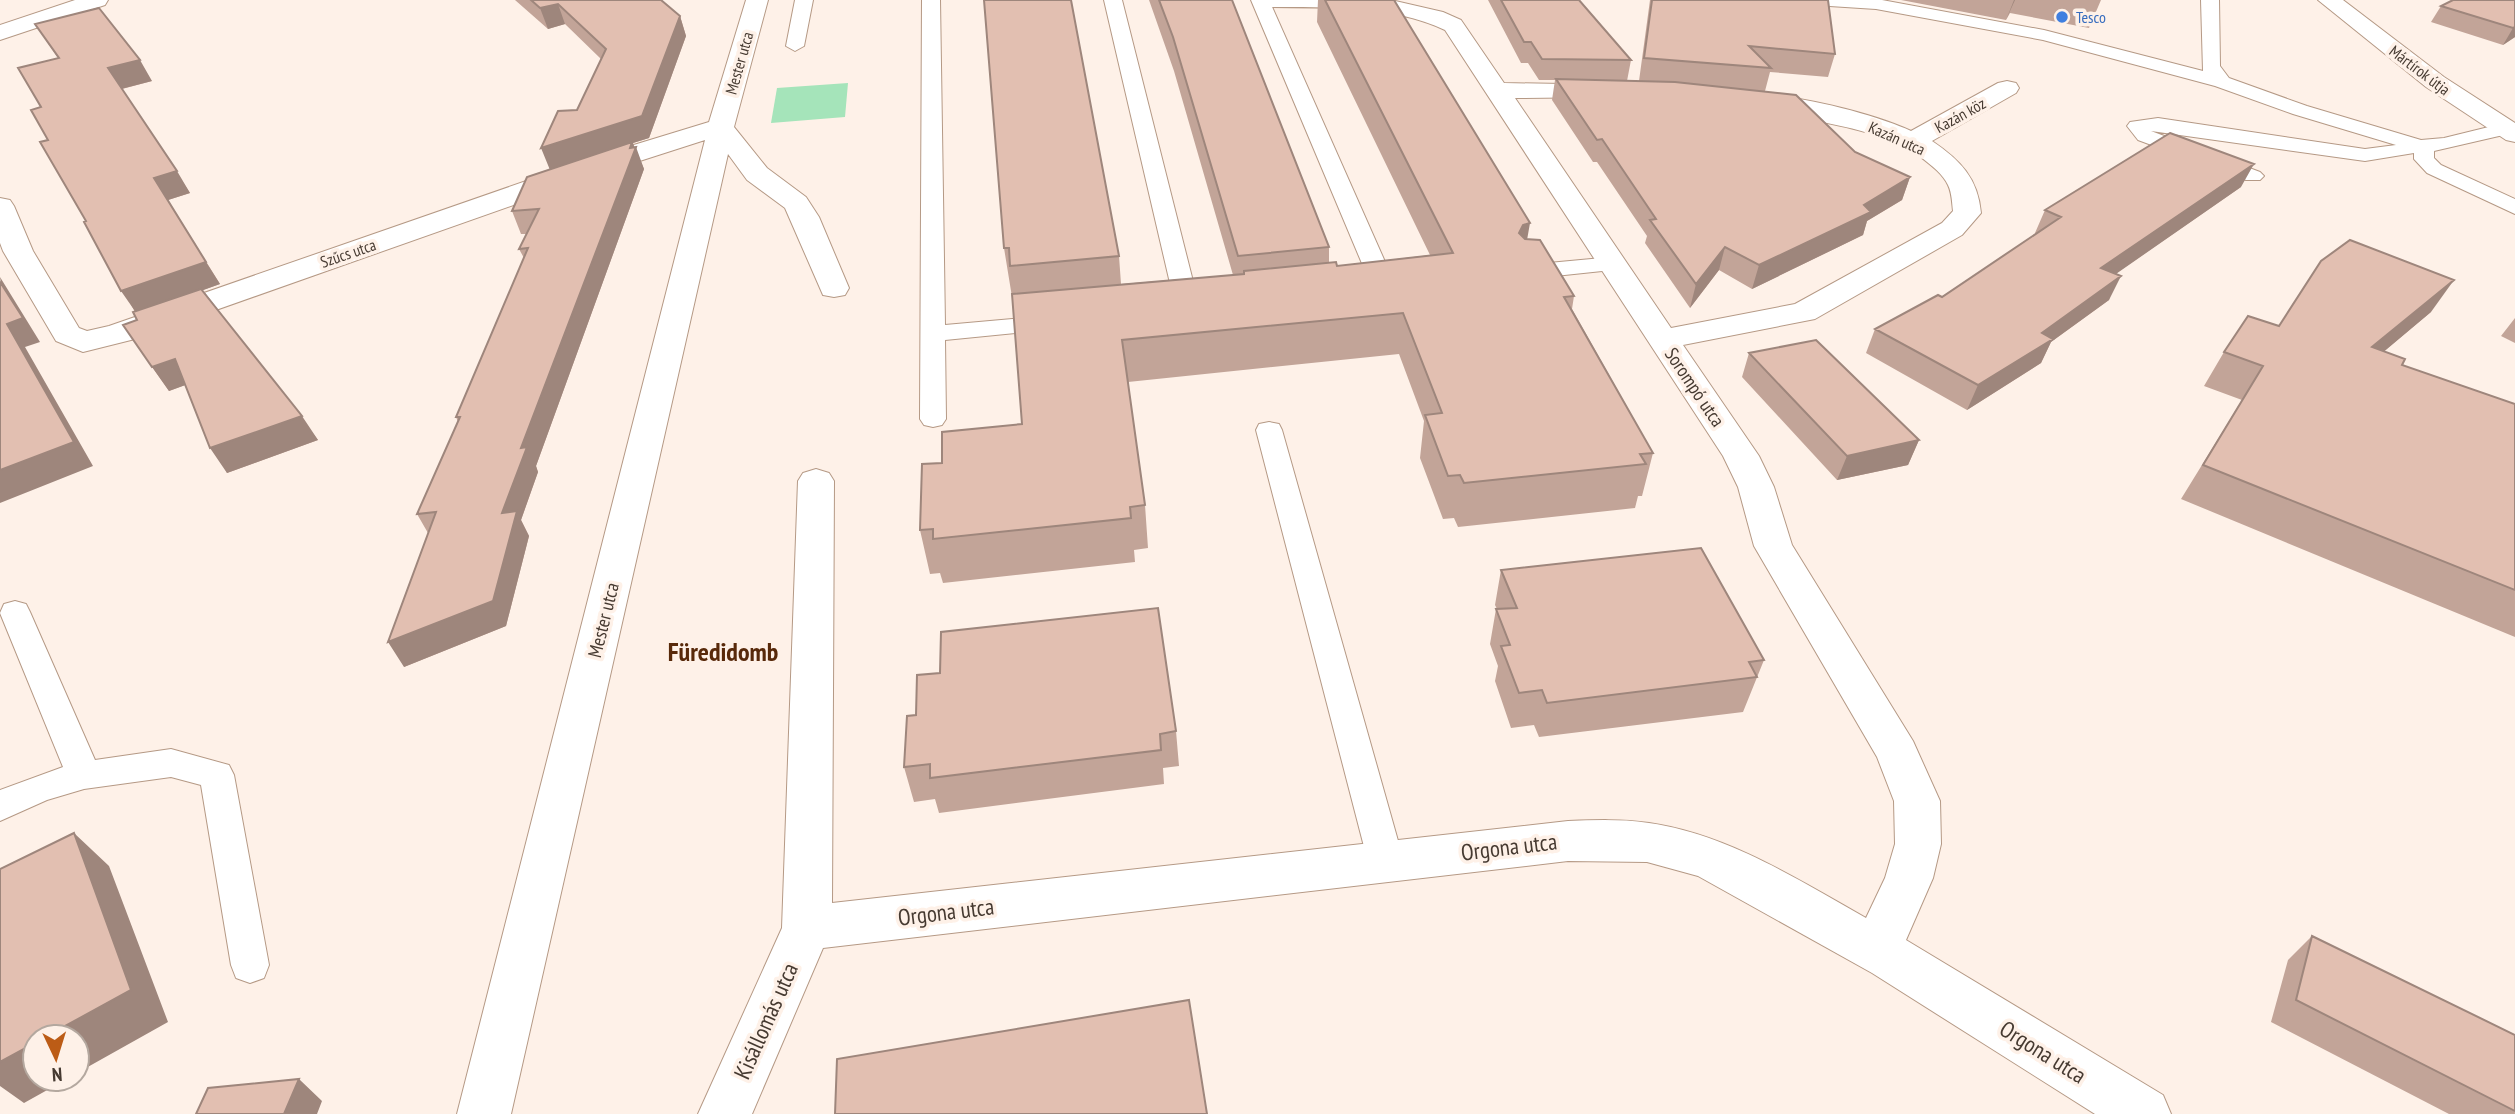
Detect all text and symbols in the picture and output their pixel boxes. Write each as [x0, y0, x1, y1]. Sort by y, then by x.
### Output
place label: Tesco [2076, 7, 2106, 27]
marker: Tesco [2054, 9, 2070, 25]
street label: Mester utca [721, 29, 757, 97]
street label: Mártírok útja [2386, 41, 2454, 99]
street label: Kazán köz [1931, 93, 1989, 137]
street label: Kazán utca [1866, 117, 1928, 159]
street label: Szűcs utca [318, 234, 378, 272]
street label: Sorompó utca [1660, 343, 1730, 431]
street label: Mester utca [582, 580, 624, 660]
district label: Füredidomb [668, 635, 778, 668]
street label: Orgona utca [1459, 826, 1559, 867]
street label: Orgona utca [896, 891, 996, 932]
street label: Kisállomás utca [727, 958, 804, 1083]
street label: Orgona utca [1995, 1014, 2092, 1089]
north arrow [21, 1023, 91, 1093]
text: N [51, 1063, 63, 1087]

